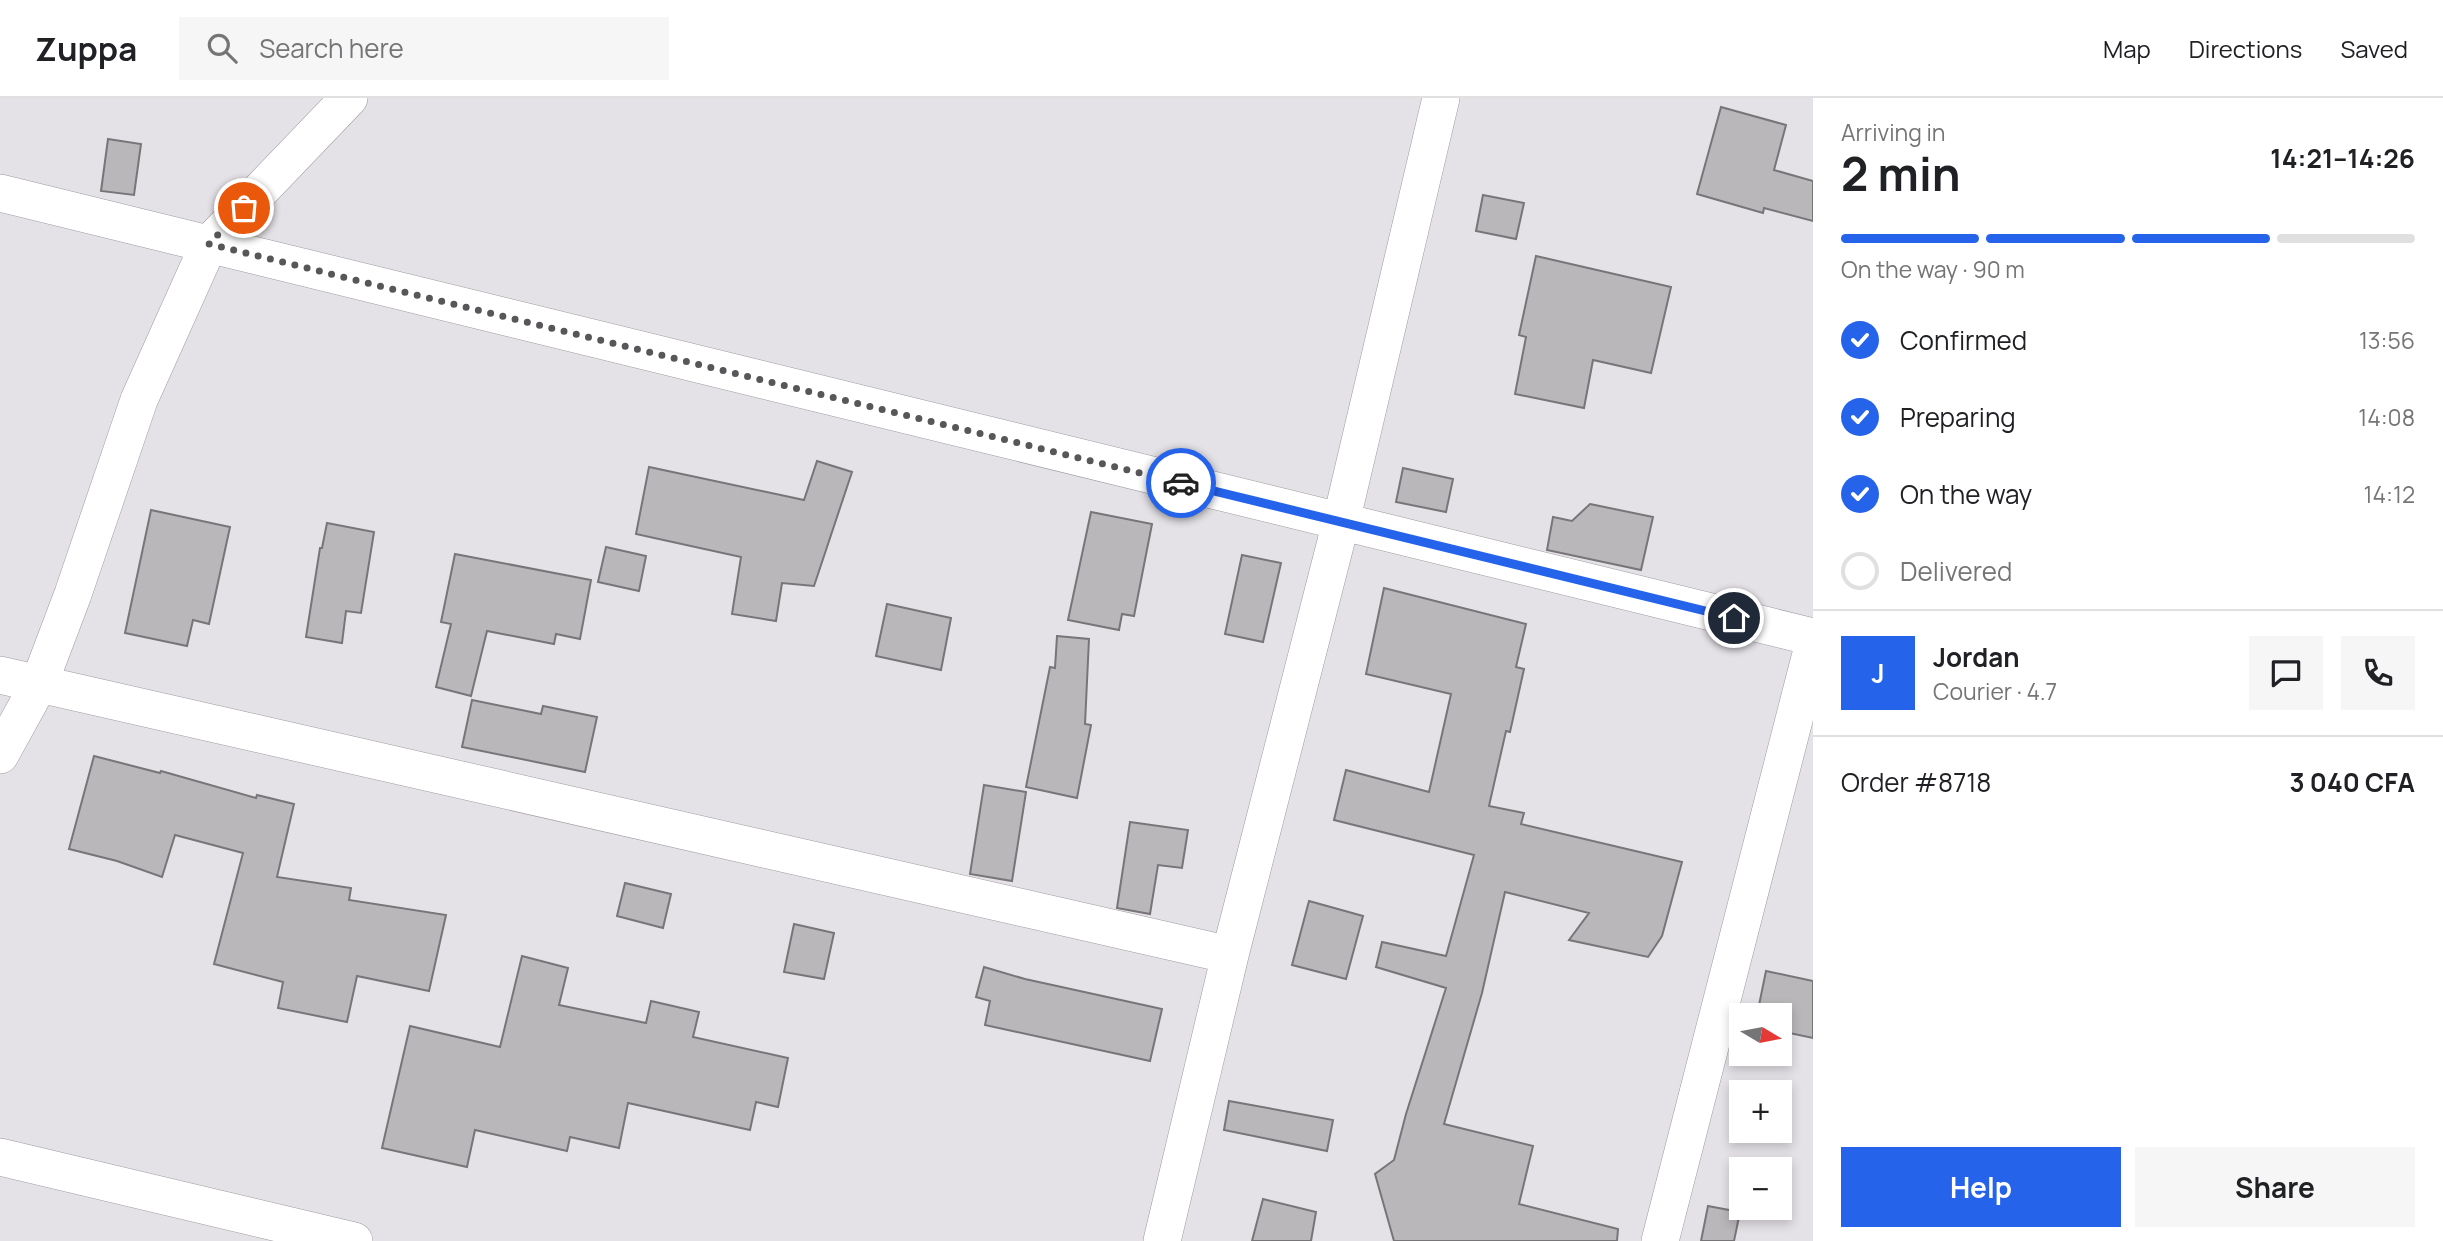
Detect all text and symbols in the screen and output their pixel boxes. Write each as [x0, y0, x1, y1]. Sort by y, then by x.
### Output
search box [179, 17, 669, 80]
text: Zuppa [35, 26, 137, 71]
icon: search [203, 29, 241, 67]
text: Search here [259, 30, 404, 66]
text: Map [2103, 32, 2151, 65]
text: Directions [2189, 32, 2302, 65]
text: Saved [2340, 32, 2408, 65]
text: Arriving in [1841, 116, 1946, 148]
text: 14:21–14:26 [2270, 140, 2415, 176]
text: 2 min [1841, 142, 1961, 205]
pin [214, 178, 274, 238]
icon: bag [225, 189, 263, 227]
text: On the way · 90 m [1841, 253, 2025, 285]
icon: check [1841, 321, 1879, 359]
text: Confirmed [1900, 322, 2027, 358]
text: 13:56 [2359, 324, 2415, 356]
icon: check [1841, 398, 1879, 436]
text: Preparing [1900, 399, 2016, 435]
text: 14:08 [2358, 401, 2415, 433]
courier [1146, 448, 1216, 518]
icon: car [1162, 464, 1200, 502]
icon: check [1841, 475, 1879, 513]
text: On the way [1900, 476, 2032, 512]
text: 14:12 [2364, 478, 2415, 510]
text: Delivered [1900, 553, 2012, 589]
pin [1704, 588, 1764, 648]
icon: home [1715, 599, 1753, 637]
button: chat [2249, 636, 2323, 710]
button: phone [2341, 636, 2415, 710]
text: Jordan [1933, 639, 2019, 675]
text: J [1871, 655, 1885, 691]
text: Courier · 4.7 [1933, 675, 2057, 707]
text: Order #8718 [1841, 764, 1991, 800]
text: 3 040 CFA [2289, 764, 2415, 800]
north arrow [1729, 1003, 1792, 1066]
map controls [1729, 1003, 1792, 1220]
button: + [1729, 1080, 1792, 1143]
button: Help [1841, 1147, 2121, 1227]
button: Share [2135, 1147, 2415, 1227]
button: − [1729, 1157, 1792, 1220]

